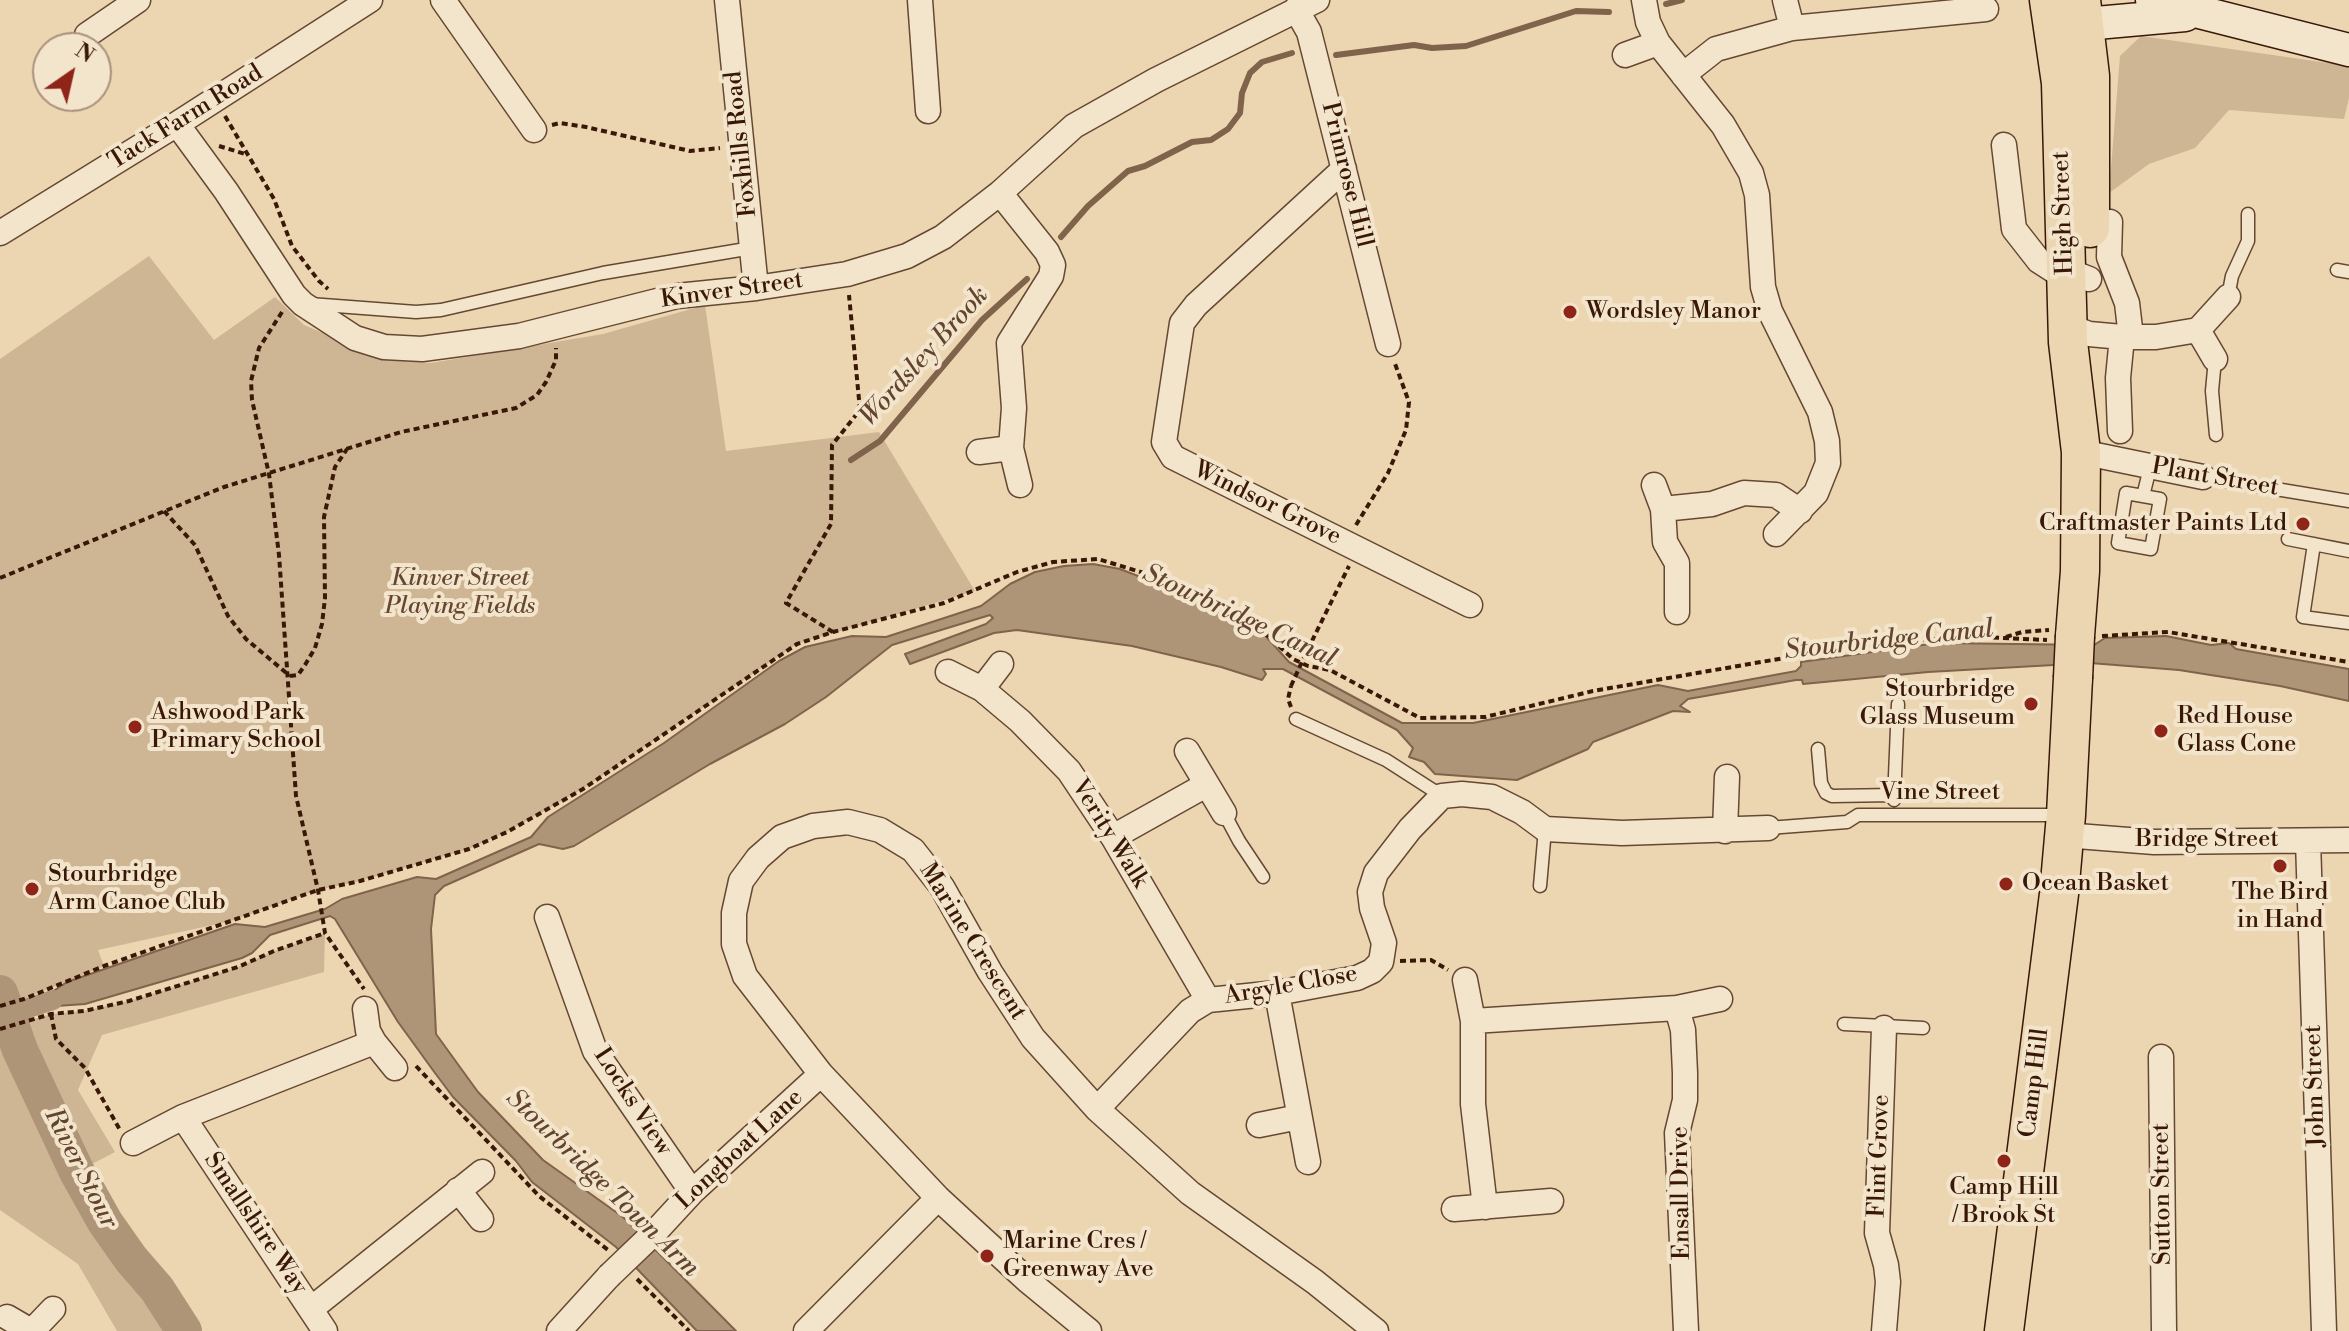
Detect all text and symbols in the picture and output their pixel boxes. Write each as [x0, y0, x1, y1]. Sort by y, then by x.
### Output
north arrow [32, 32, 112, 112]
text: N [70, 37, 99, 69]
street label: Tack Farm Road [104, 59, 268, 177]
street label: Foxhills Road [720, 70, 764, 218]
street label: Primrose Hill [1314, 99, 1378, 251]
street label: High Street [2047, 151, 2081, 275]
street label: Kinver Street [659, 267, 805, 315]
water label: Wordsley Brook [854, 281, 996, 433]
place label: Wordsley Manor [1586, 298, 1761, 326]
marker: Wordsley Manor [1561, 303, 1579, 321]
street label: Plant Street [2149, 453, 2281, 503]
street label: Windsor Grove [1189, 456, 1345, 552]
place label: Craftmaster Paints Ltd [2039, 510, 2287, 538]
marker: Craftmaster Paints Ltd [2294, 515, 2312, 533]
water label: Stourbridge Canal [1137, 558, 1341, 676]
park label: Kinver Street Playing Fields [385, 565, 535, 621]
water label: Stourbridge Canal [1783, 615, 1995, 667]
place label: Stourbridge Glass Museum [1860, 676, 2015, 732]
marker: Stourbridge Glass Museum [2022, 695, 2040, 713]
place label: Ashwood Park Primary School [151, 699, 321, 755]
place label: Red House Glass Cone [2177, 703, 2296, 759]
marker: Ashwood Park Primary School [126, 718, 144, 736]
marker: Red House Glass Cone [2152, 722, 2170, 740]
street label: Verity Walk [1064, 774, 1154, 894]
street label: Vine Street [1880, 779, 2000, 807]
street label: Bridge Street [2135, 826, 2279, 854]
marker: The Bird in Hand [2271, 857, 2289, 875]
street label: Marine Crescent [912, 858, 1032, 1026]
place label: Stourbridge Arm Canoe Club [48, 861, 226, 917]
place label: Ocean Basket [2022, 870, 2169, 898]
marker: Ocean Basket [1997, 875, 2015, 893]
place label: The Bird in Hand [2232, 879, 2328, 935]
marker: Stourbridge Arm Canoe Club [23, 880, 41, 898]
street label: Argyle Close [1222, 960, 1360, 1012]
street label: John Street [2299, 1024, 2333, 1148]
street label: Camp Hill [2014, 1027, 2056, 1139]
street label: Locks View [586, 1043, 678, 1161]
water label: Stourbridge Town Arm [499, 1084, 705, 1284]
street label: Longboat Lane [670, 1084, 810, 1216]
street label: Flint Grove [1863, 1094, 1897, 1218]
water label: River Stour [36, 1104, 124, 1234]
street label: Sutton Street [2147, 1123, 2179, 1265]
street label: Ensall Drive [1666, 1126, 1698, 1260]
street label: Smallshire Way [197, 1148, 313, 1300]
marker: Camp Hill / Brook St [1995, 1152, 2013, 1170]
place label: Camp Hill / Brook St [1949, 1174, 2059, 1230]
place label: Marine Cres / Greenway Ave [1003, 1228, 1154, 1284]
marker: Marine Cres / Greenway Ave [978, 1247, 996, 1265]

